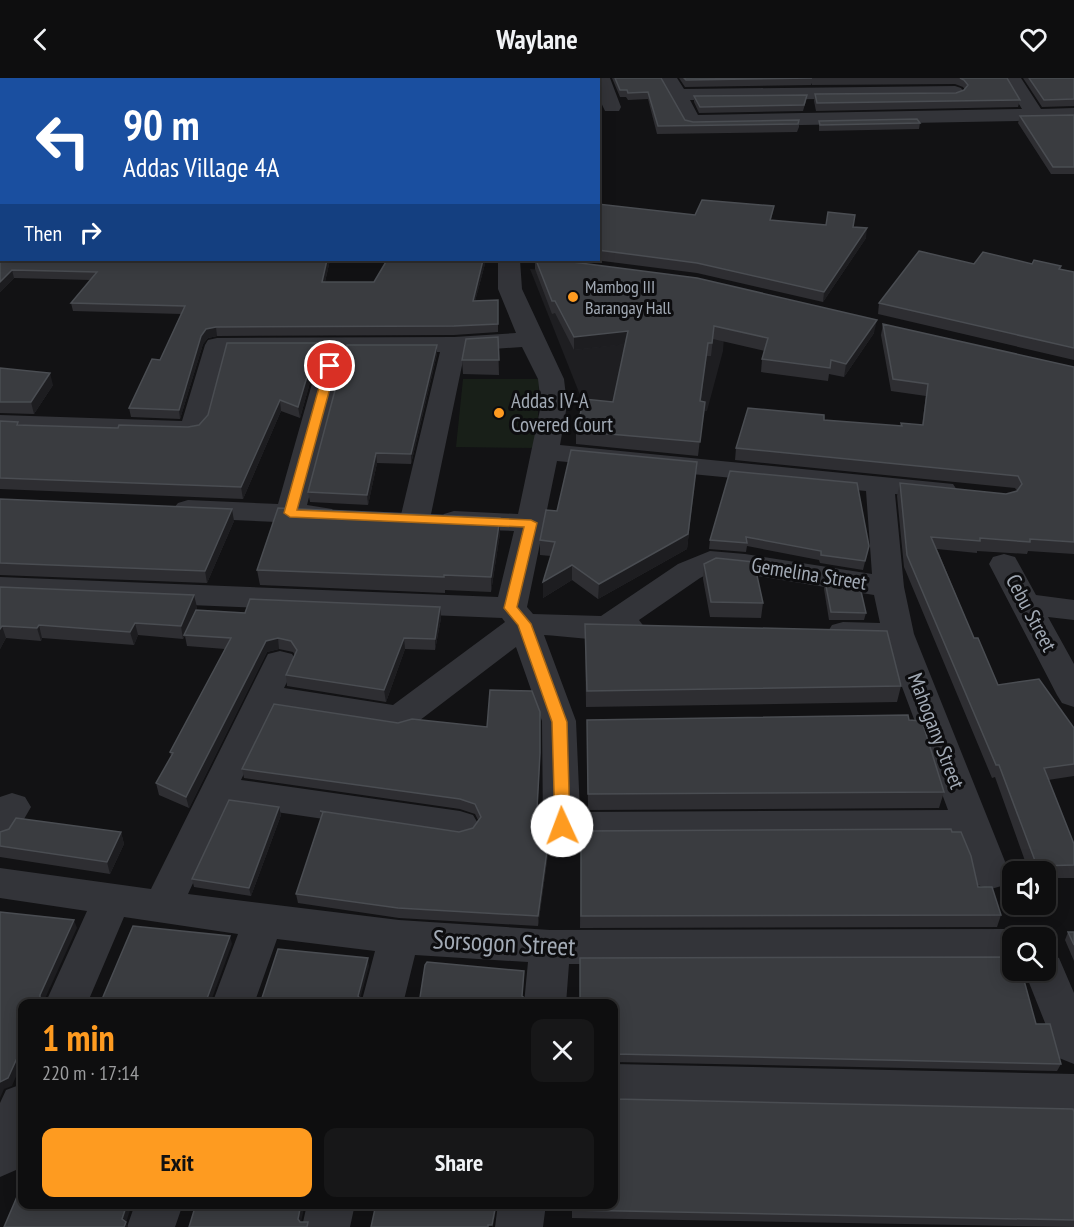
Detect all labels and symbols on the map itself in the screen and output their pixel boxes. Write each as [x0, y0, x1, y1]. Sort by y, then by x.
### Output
place label: Mambog III Barangay Hall [585, 275, 672, 319]
marker: Mambog III Barangay Hall [566, 290, 580, 304]
pin [304, 340, 355, 391]
place label: Addas IV-A Covered Court [511, 387, 613, 438]
marker: Addas IV-A Covered Court [492, 406, 506, 420]
street label: Gemelina Street [750, 551, 869, 596]
street label: Cebu Street [1000, 569, 1063, 656]
street label: Mahogany Street [902, 669, 971, 793]
position arrow [530, 794, 594, 858]
street label: Sorsogon Street [432, 922, 576, 963]

